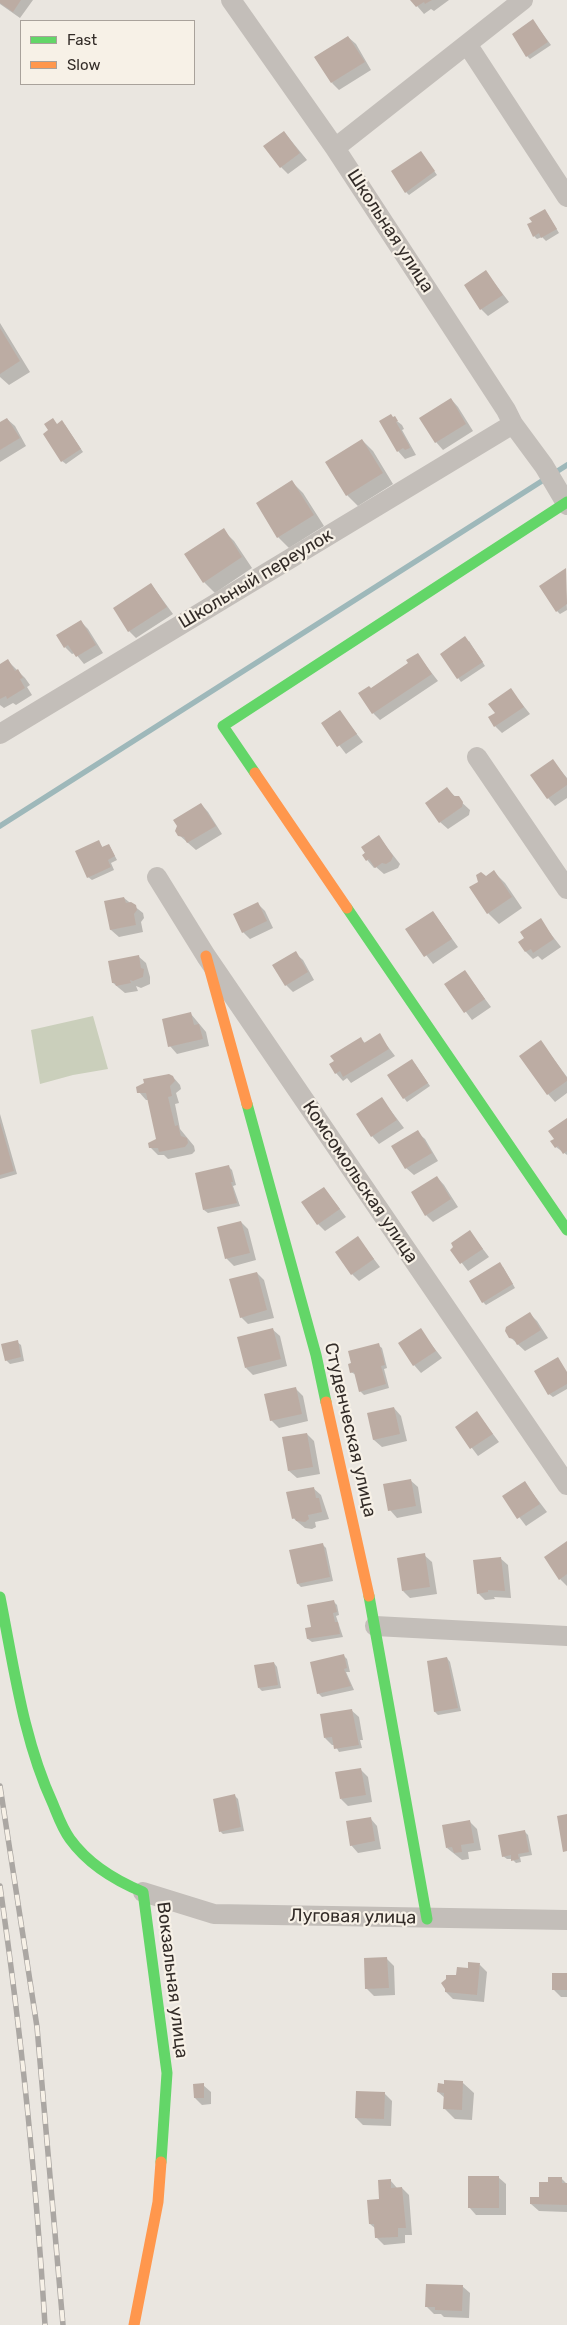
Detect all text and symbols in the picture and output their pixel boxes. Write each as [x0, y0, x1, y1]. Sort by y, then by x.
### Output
legend [20, 20, 195, 85]
text: Fast [67, 31, 97, 49]
text: Slow [67, 56, 100, 74]
street label: Школьная улица [342, 165, 438, 297]
street label: Школьный переулок [175, 524, 337, 634]
street label: Комсомольская улица [298, 1097, 422, 1267]
street label: Студенческая улица [319, 1341, 381, 1519]
street label: Вокзальная улица [152, 1901, 192, 2059]
street label: Луговая улица [290, 1905, 416, 1929]

